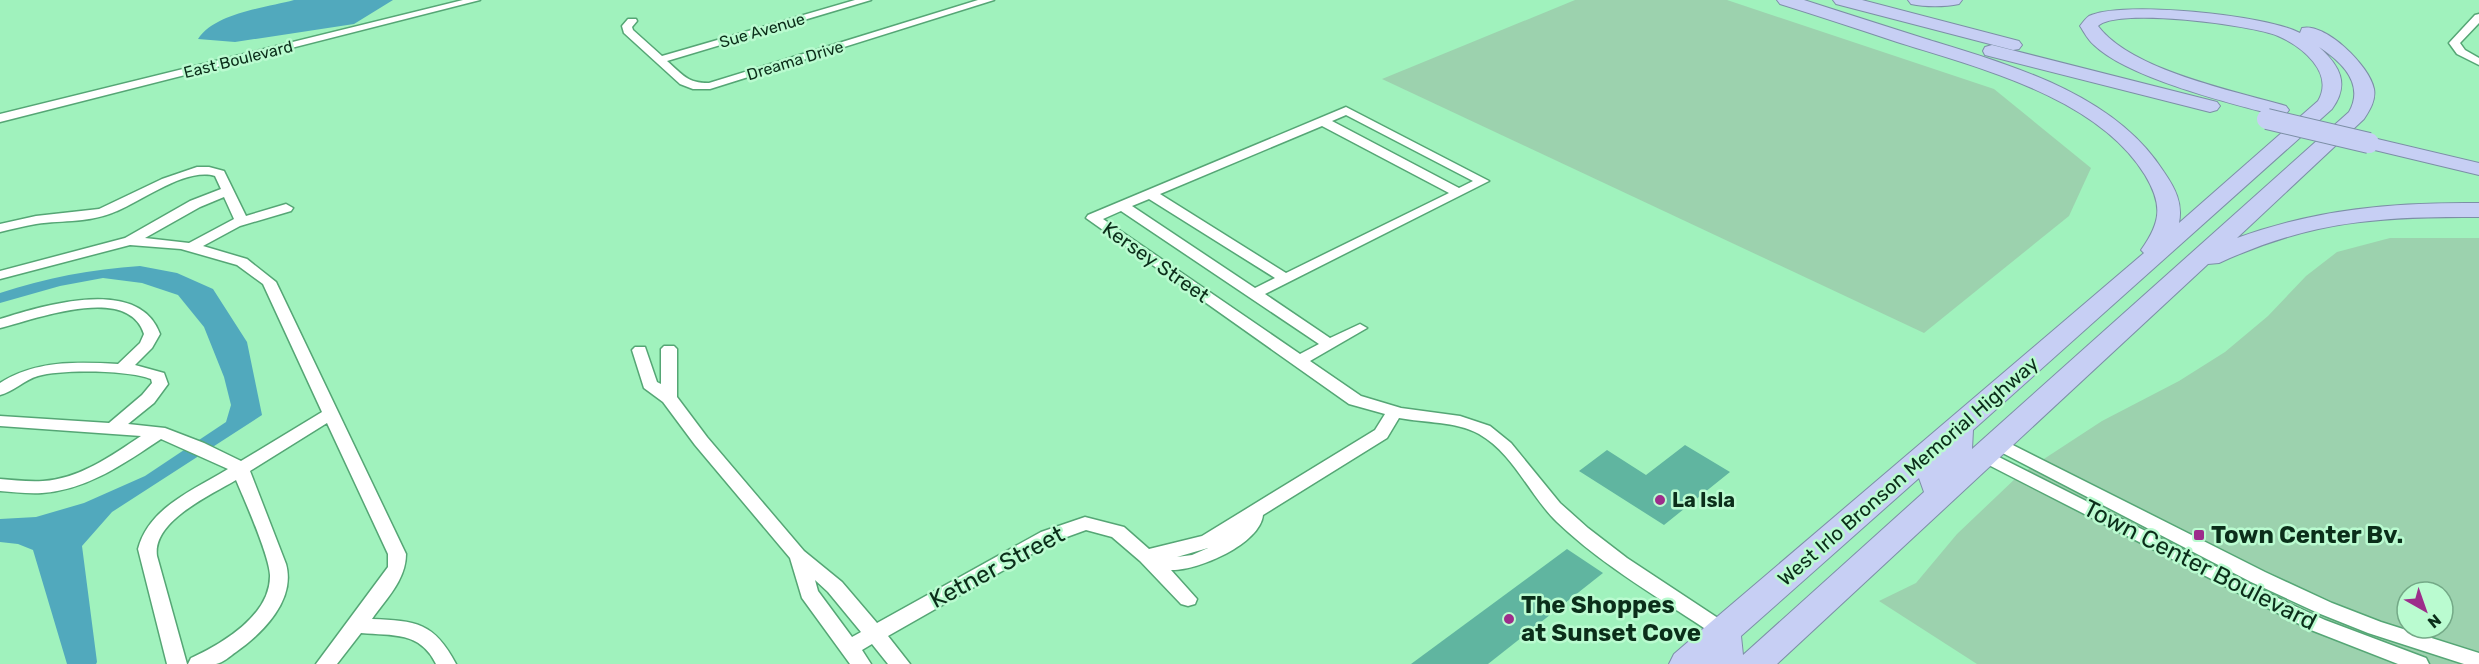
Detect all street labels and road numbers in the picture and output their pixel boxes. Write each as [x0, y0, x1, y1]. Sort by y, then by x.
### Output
street label: Sue Avenue [717, 9, 807, 52]
street label: East Boulevard [182, 37, 295, 82]
street label: Dreama Drive [744, 37, 846, 84]
street label: Kersey Street [1098, 216, 1214, 308]
street label: West Irlo Bronson Memorial Highway [1773, 351, 2043, 591]
street label: Town Center Boulevard [2079, 494, 2321, 636]
street label: Ketner Street [925, 520, 1069, 614]

